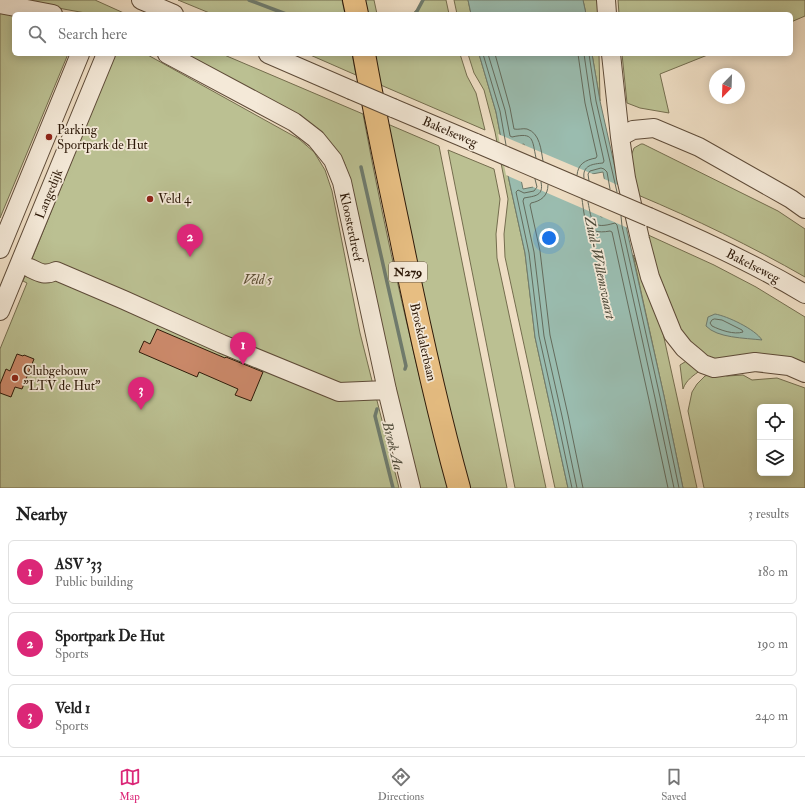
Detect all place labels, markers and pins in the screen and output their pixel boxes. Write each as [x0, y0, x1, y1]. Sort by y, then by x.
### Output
place label: Parking Sportpark de Hut [57, 122, 148, 154]
marker: Parking Sportpark de Hut [44, 132, 54, 142]
place label: Veld 4 [158, 191, 192, 207]
marker: Veld 4 [145, 194, 155, 204]
pin: 2 [177, 224, 203, 257]
pin: 1 [230, 332, 256, 365]
place label: Clubgebouw "LTV de Hut" [23, 363, 101, 394]
marker: Clubgebouw "LTV de Hut" [10, 373, 20, 383]
pin: 3 [128, 377, 154, 410]

